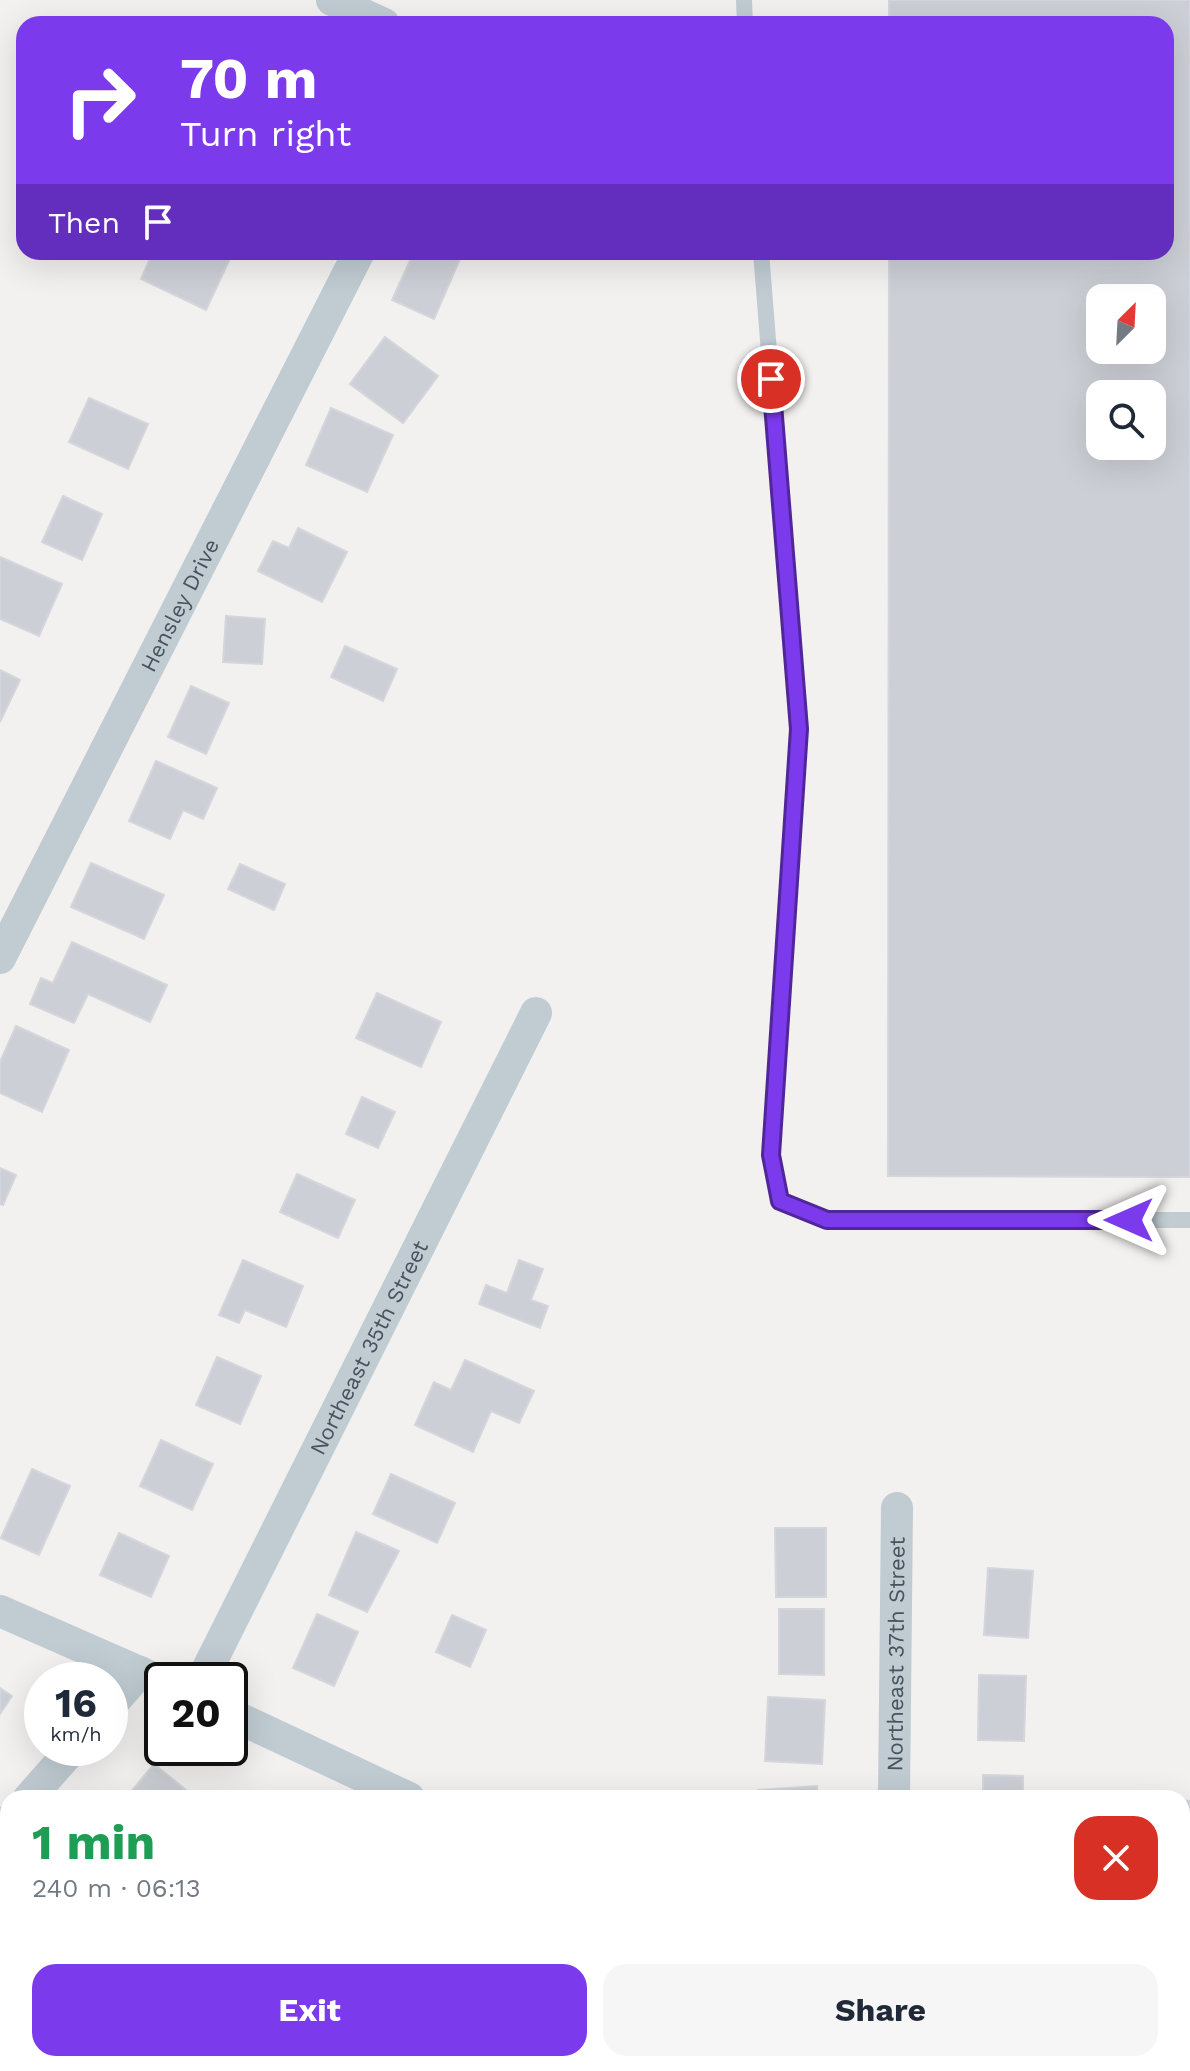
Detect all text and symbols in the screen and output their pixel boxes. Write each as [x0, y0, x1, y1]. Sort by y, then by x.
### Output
text: 70 m [180, 46, 317, 112]
icon: right [48, 48, 152, 152]
text: Turn right [180, 113, 351, 155]
icon: arrive [136, 200, 180, 244]
text: Then [48, 205, 120, 240]
north arrow [1086, 284, 1166, 364]
map controls [1086, 284, 1166, 460]
pin [737, 345, 805, 413]
icon: arrive [749, 357, 793, 401]
button: search [1086, 380, 1166, 460]
street label: Hensley Drive [135, 534, 224, 676]
position arrow [1087, 1178, 1171, 1262]
street label: Northeast 35th Street [305, 1236, 433, 1459]
street label: Northeast 37th Street [882, 1537, 909, 1772]
speed limit sign: 20 [144, 1662, 248, 1766]
text: 16 [55, 1680, 97, 1727]
text: km/h [50, 1722, 102, 1746]
text: 1 min [32, 1814, 155, 1871]
button: close [1074, 1816, 1158, 1900]
text: 240 m · 06:13 [32, 1873, 201, 1903]
button: Exit [32, 1964, 587, 2056]
button: Share [603, 1964, 1158, 2056]

